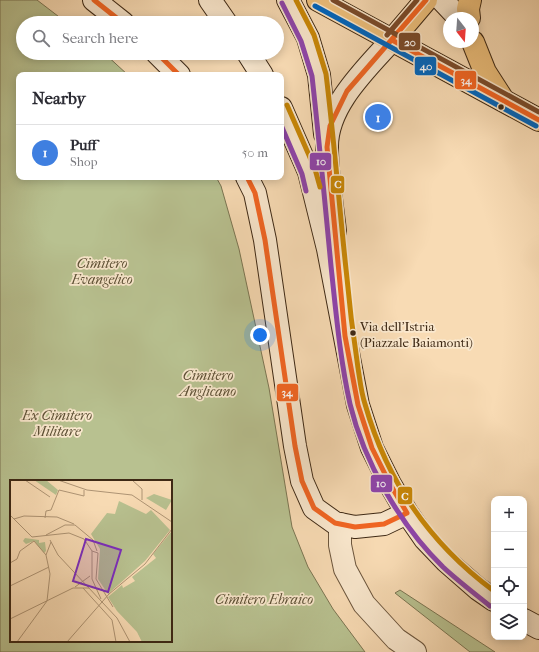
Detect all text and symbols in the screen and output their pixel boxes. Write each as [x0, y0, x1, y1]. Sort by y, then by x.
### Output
north arrow [443, 12, 479, 48]
search box [16, 16, 284, 60]
icon: search [30, 27, 52, 49]
text: Search here [62, 29, 138, 47]
line badge: 20 [398, 32, 421, 51]
text: 20 [404, 36, 416, 49]
line badge: 40 [414, 56, 437, 76]
text: 40 [419, 60, 432, 73]
line badge: 34 [454, 70, 477, 90]
text: 34 [460, 74, 472, 87]
text: Nearby [32, 88, 86, 108]
pin: 1 [365, 102, 391, 132]
unlabelled marker [496, 102, 506, 112]
text: Puff [70, 136, 96, 154]
text: 1 [43, 145, 47, 160]
text: 50 m [242, 145, 268, 160]
line badge: 10 [309, 152, 332, 171]
text: Shop [70, 154, 98, 169]
text: 10 [316, 155, 326, 168]
line badge: C [330, 175, 345, 194]
text: C [334, 178, 342, 191]
park label: Cimitero Evangelico [70, 255, 133, 288]
place label: Via dell'Istria (Piazzale Baiamonti) [359, 319, 473, 350]
your location [250, 325, 270, 345]
marker: Via dell'Istria (Piazzale Baiamonti) [348, 328, 358, 338]
park label: Cimitero Anglicano [178, 367, 236, 400]
line badge: 34 [276, 383, 299, 402]
text: 34 [281, 386, 293, 399]
park label: Ex Cimitero Militare [21, 407, 92, 440]
line badge: 10 [370, 474, 393, 493]
text: 10 [376, 477, 386, 490]
inset map [10, 480, 172, 642]
line badge: C [397, 486, 413, 505]
text: C [401, 490, 409, 503]
map controls [491, 496, 527, 640]
button: + [491, 496, 527, 532]
button: − [491, 532, 527, 568]
button: locate [491, 568, 527, 604]
park label: Cimitero Ebraico [215, 591, 313, 608]
button: layers [491, 604, 527, 640]

